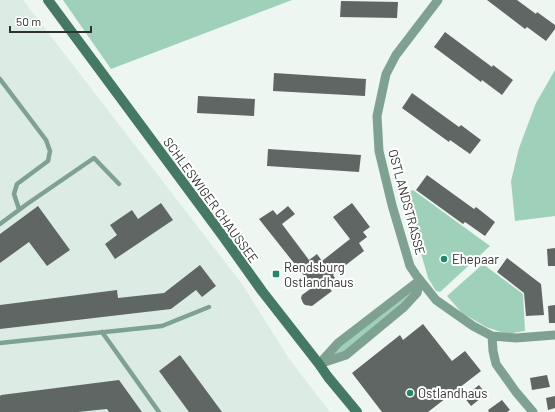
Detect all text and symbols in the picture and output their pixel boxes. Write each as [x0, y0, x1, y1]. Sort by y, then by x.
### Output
scale bar [10, 8, 91, 34]
text: 50 m [16, 14, 41, 28]
street label: SCHLESWIGER CHAUSSEE [160, 134, 262, 266]
street label: OSTLANDSTRASSE [385, 147, 429, 257]
place label: Ehepaar [452, 251, 499, 267]
marker: Ehepaar [439, 254, 449, 264]
place label: Rendsburg Ostlandhaus [284, 259, 354, 290]
marker: Rendsburg Ostlandhaus [271, 269, 281, 279]
place label: Ostlandhaus [418, 385, 488, 401]
marker: Ostlandhaus [405, 388, 415, 398]

